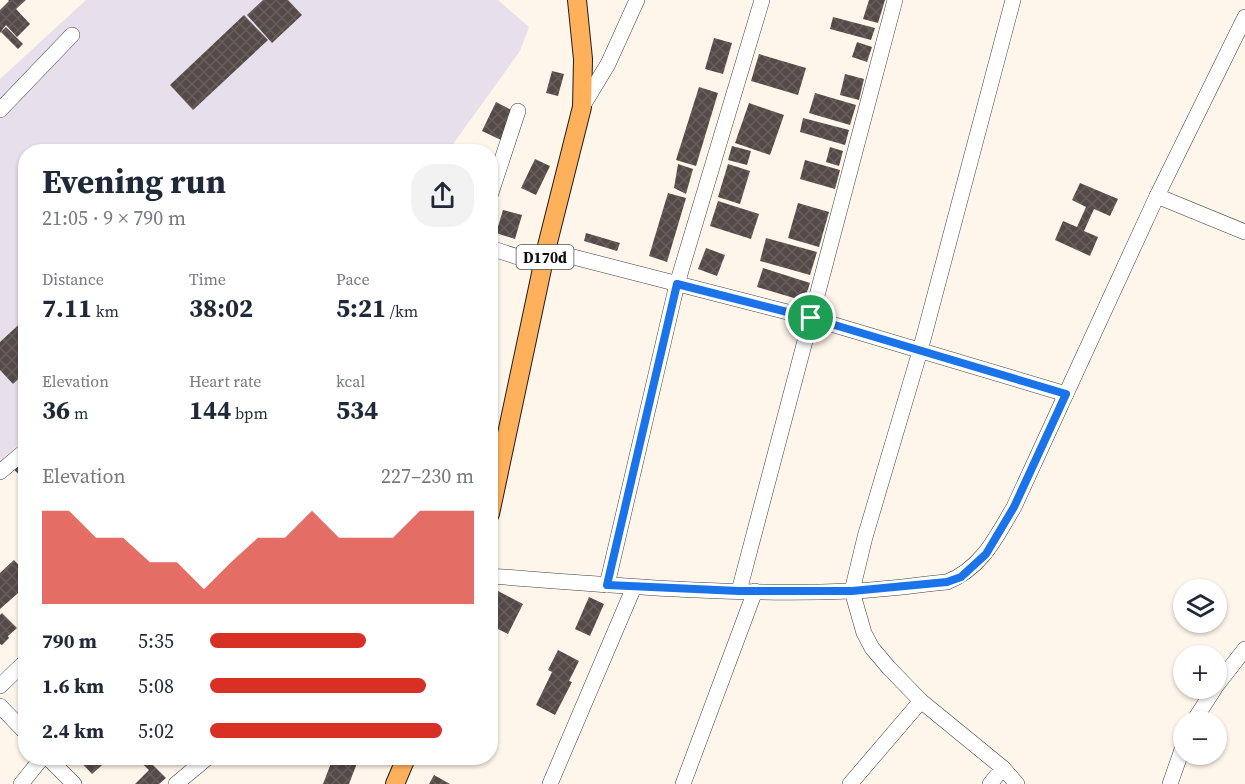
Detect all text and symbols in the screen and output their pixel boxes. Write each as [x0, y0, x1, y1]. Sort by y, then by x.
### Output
text: Evening run [42, 159, 226, 204]
button: share [411, 164, 474, 227]
text: 21:05 · 9 × 790 m [42, 204, 186, 232]
road number: D170d [516, 245, 574, 269]
text: Distance [42, 268, 104, 290]
text: Time [189, 268, 226, 290]
text: Pace [336, 268, 370, 290]
text: 7.11 [42, 290, 92, 326]
text: 38:02 [189, 290, 253, 326]
text: 5:21 [336, 290, 386, 326]
pin [785, 292, 836, 343]
text: km [92, 300, 119, 322]
text: /km [386, 300, 418, 322]
icon: arrive [794, 301, 827, 334]
text: Elevation [42, 370, 109, 392]
text: Heart rate [189, 370, 261, 392]
text: kcal [336, 370, 365, 392]
text: 36 [42, 392, 70, 428]
text: 144 [189, 392, 231, 428]
text: 534 [336, 392, 378, 428]
text: m [70, 402, 88, 424]
text: bpm [231, 402, 268, 424]
text: Elevation [42, 462, 126, 490]
text: 227–230 m [381, 462, 474, 490]
map controls [1173, 579, 1227, 765]
button: layers [1173, 579, 1227, 633]
text: 790 m [42, 627, 97, 655]
text: 5:35 [138, 627, 174, 655]
button: + [1173, 645, 1227, 699]
text: 1.6 km [42, 672, 104, 700]
text: 5:08 [138, 672, 174, 700]
button: − [1173, 711, 1227, 765]
text: 2.4 km [42, 717, 104, 745]
text: 5:02 [138, 717, 174, 745]

